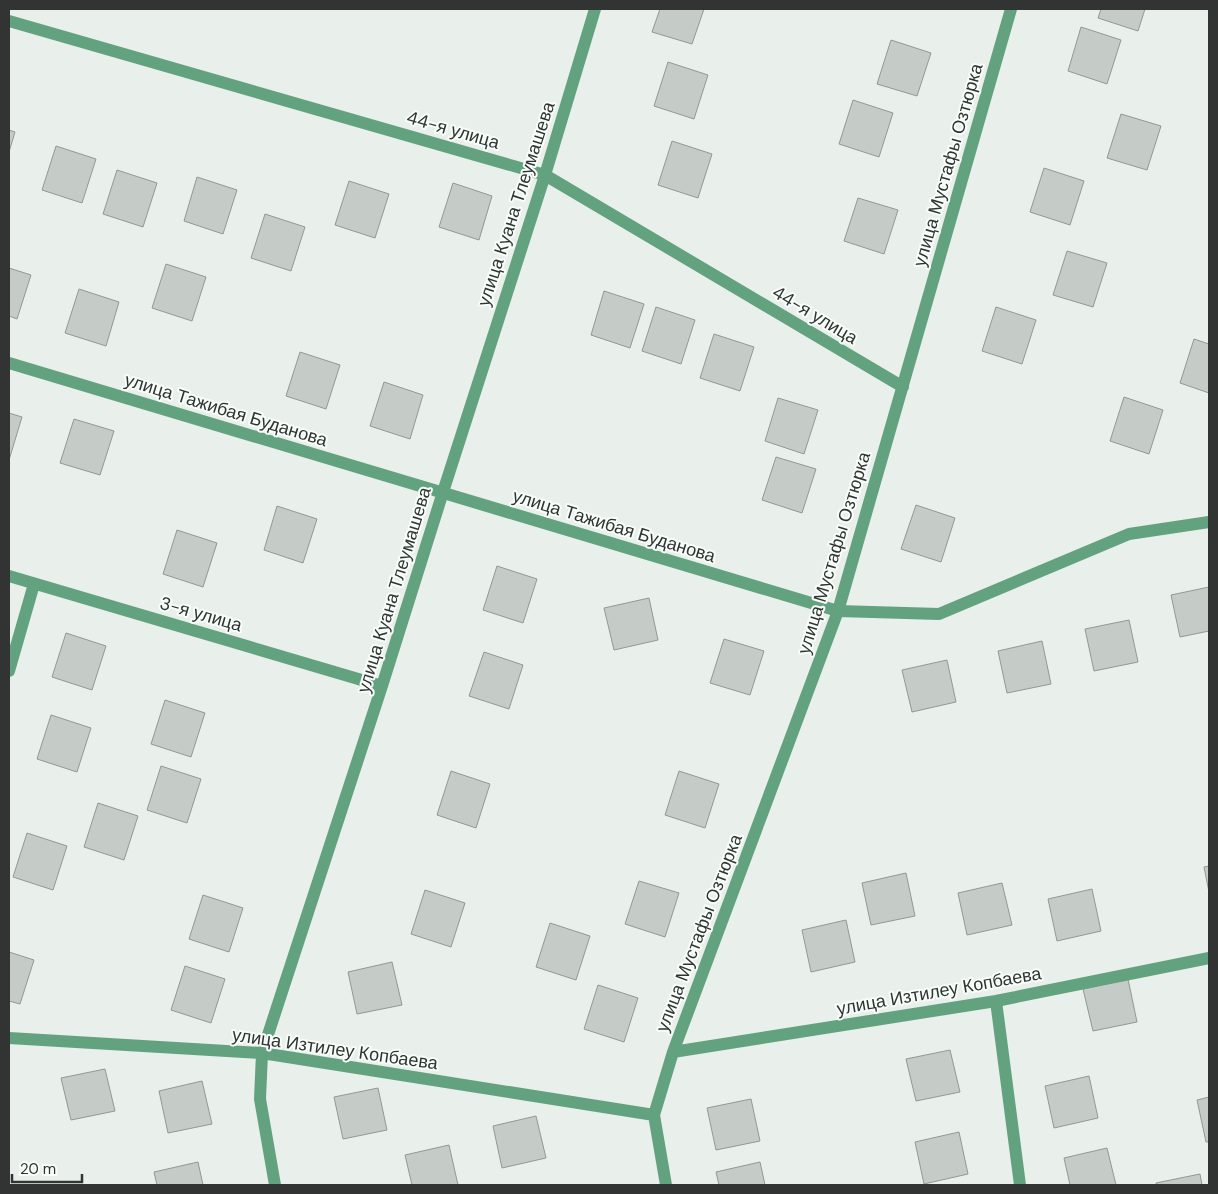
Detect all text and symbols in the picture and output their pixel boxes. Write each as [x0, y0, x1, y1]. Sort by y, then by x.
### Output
street label: улица Мустафы Озтюрка [908, 60, 989, 269]
street label: улица Куана Тлеумашева [472, 98, 561, 309]
street label: 44-я улица [404, 105, 503, 155]
street label: 44-я улица [768, 280, 863, 350]
street label: улица Тажибая Буданова [122, 368, 331, 453]
street label: улица Мустафы Озтюрка [792, 448, 876, 657]
street label: улица Куана Тлеумашева [351, 483, 437, 696]
street label: улица Тажибая Буданова [510, 484, 719, 569]
street label: 3-я улица [157, 591, 246, 637]
street label: улица Мустафы Озтюрка [650, 830, 748, 1035]
street label: улица Изтилеу Копбаева [835, 961, 1044, 1021]
street label: улица Изтилеу Копбаева [231, 1023, 440, 1075]
scale bar [12, 1152, 82, 1184]
text: 20 m [20, 1159, 56, 1179]

